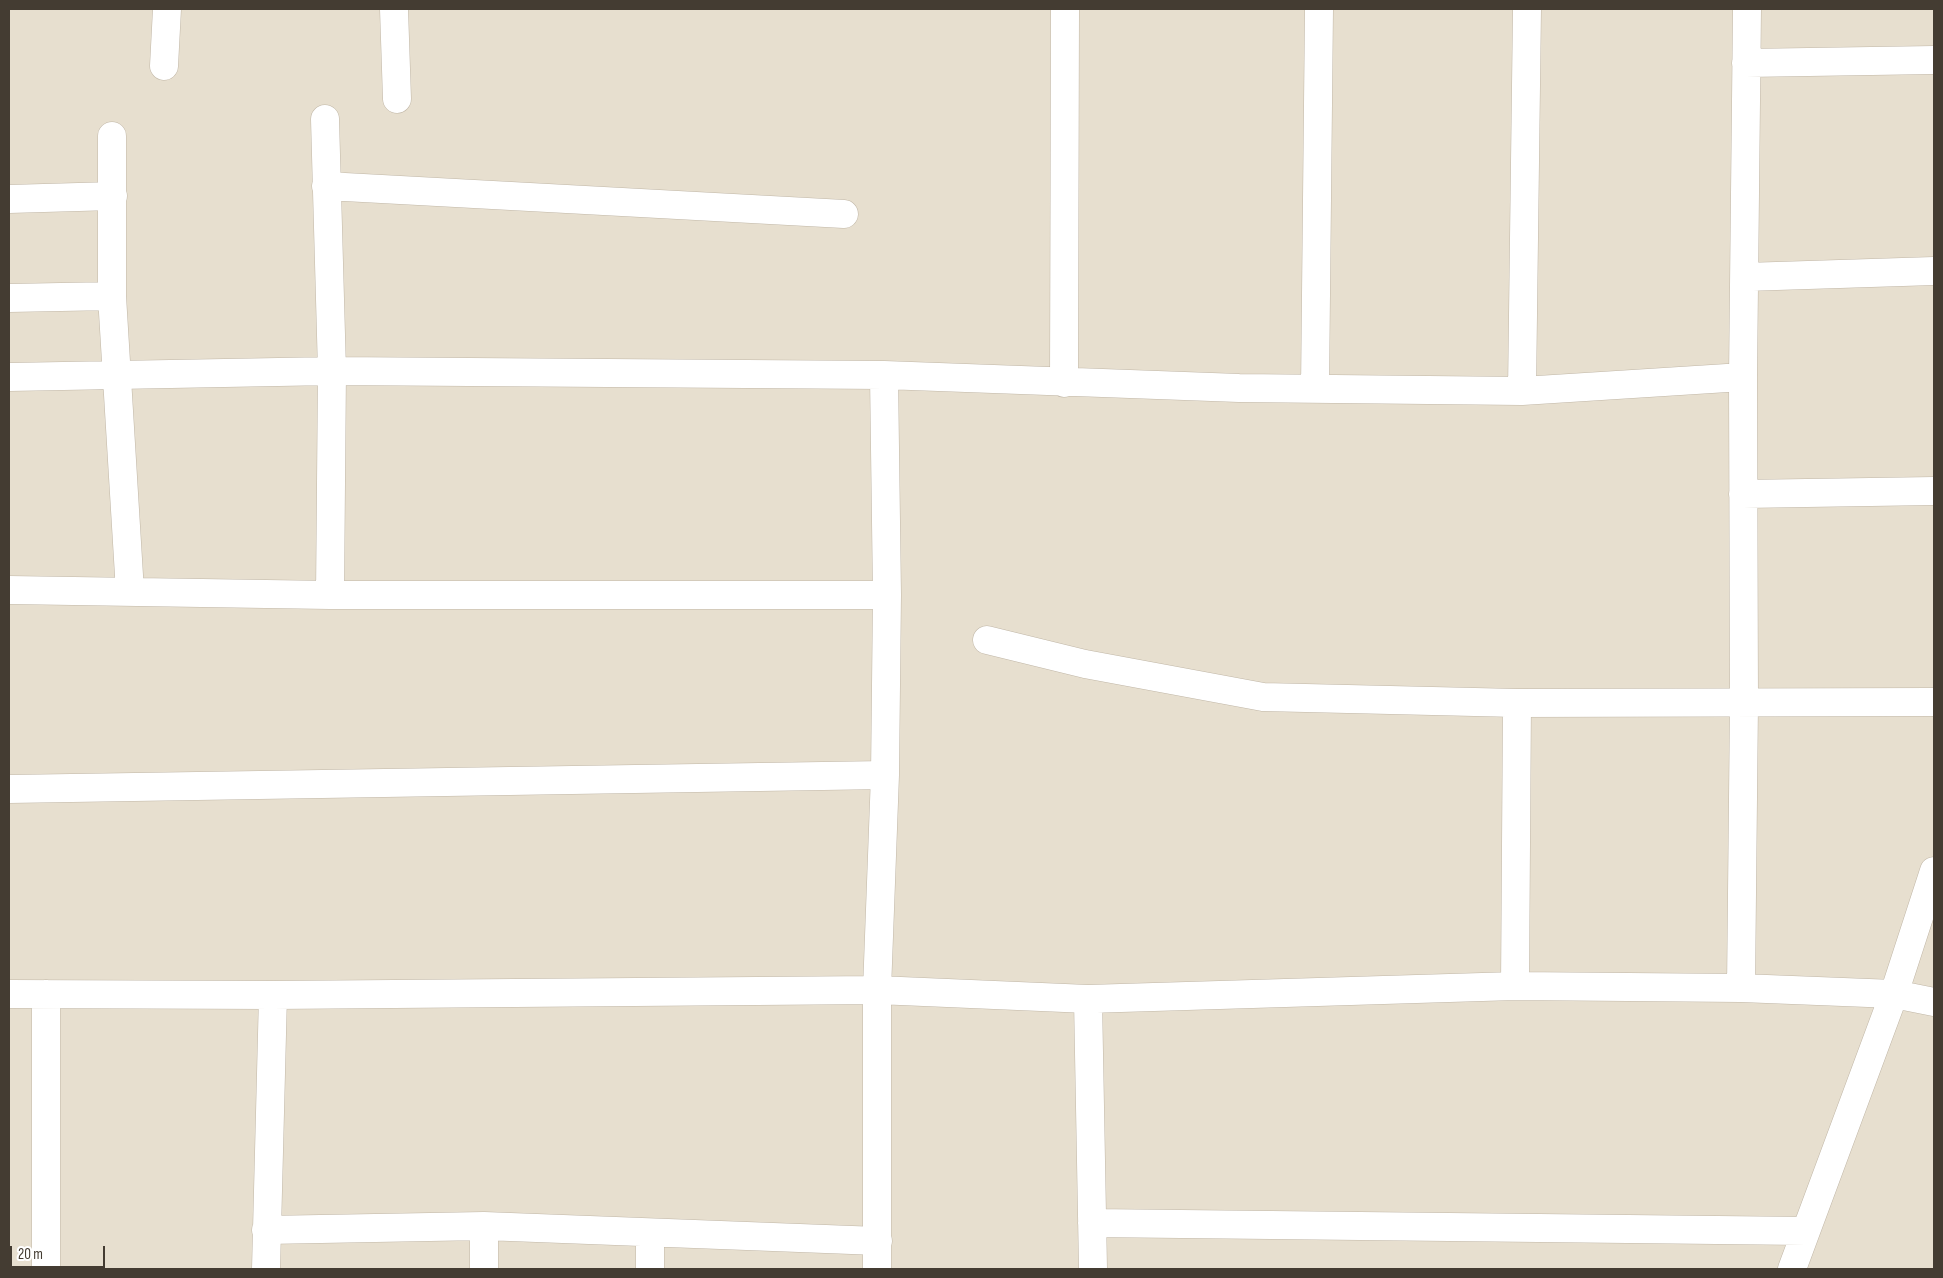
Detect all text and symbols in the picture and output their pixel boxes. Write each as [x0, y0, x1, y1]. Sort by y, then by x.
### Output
scale bar [12, 1236, 108, 1268]
text: 20 m [18, 1245, 43, 1264]

